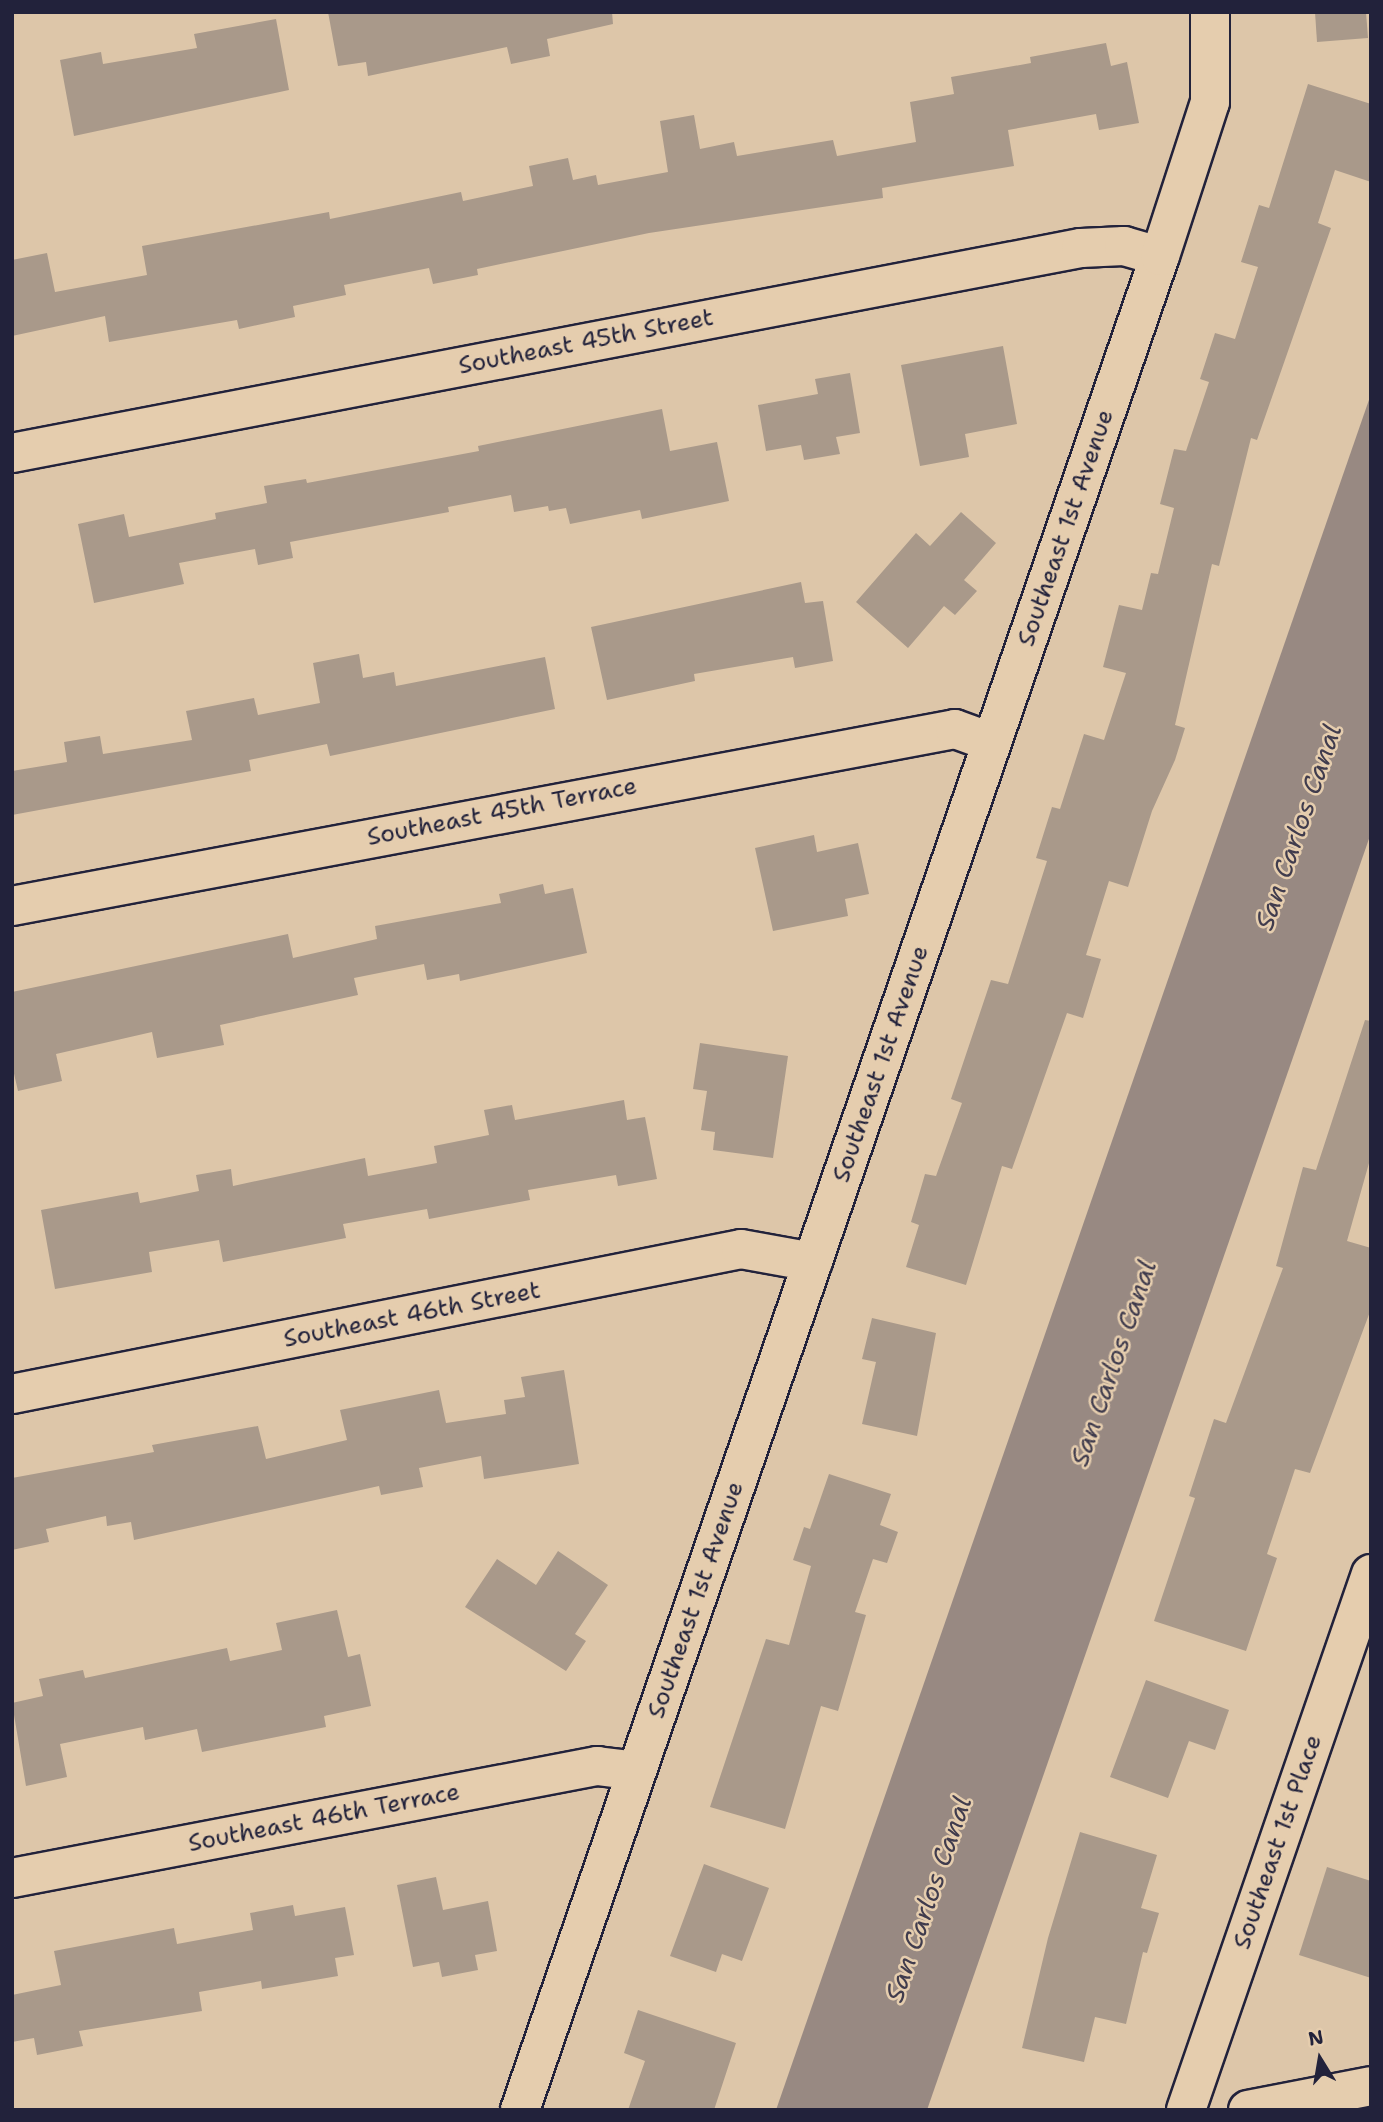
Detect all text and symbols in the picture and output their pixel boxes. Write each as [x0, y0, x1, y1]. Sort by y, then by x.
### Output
street label: Southeast 45th Street [456, 303, 716, 381]
street label: Southeast 1st Avenue [1012, 406, 1120, 650]
water label: San Carlos Canal [1248, 720, 1348, 934]
street label: Southeast 45th Terrace [365, 772, 639, 852]
street label: Southeast 1st Avenue [827, 942, 935, 1186]
water label: San Carlos Canal [1063, 1256, 1163, 1470]
street label: Southeast 46th Street [281, 1276, 543, 1354]
street label: Southeast 1st Avenue [642, 1478, 750, 1722]
street label: Southeast 1st Place [1228, 1731, 1328, 1953]
street label: Southeast 46th Terrace [186, 1778, 462, 1858]
water label: San Carlos Canal [878, 1792, 978, 2006]
north arrow [1285, 2024, 1355, 2094]
text: N [1306, 2024, 1326, 2052]

